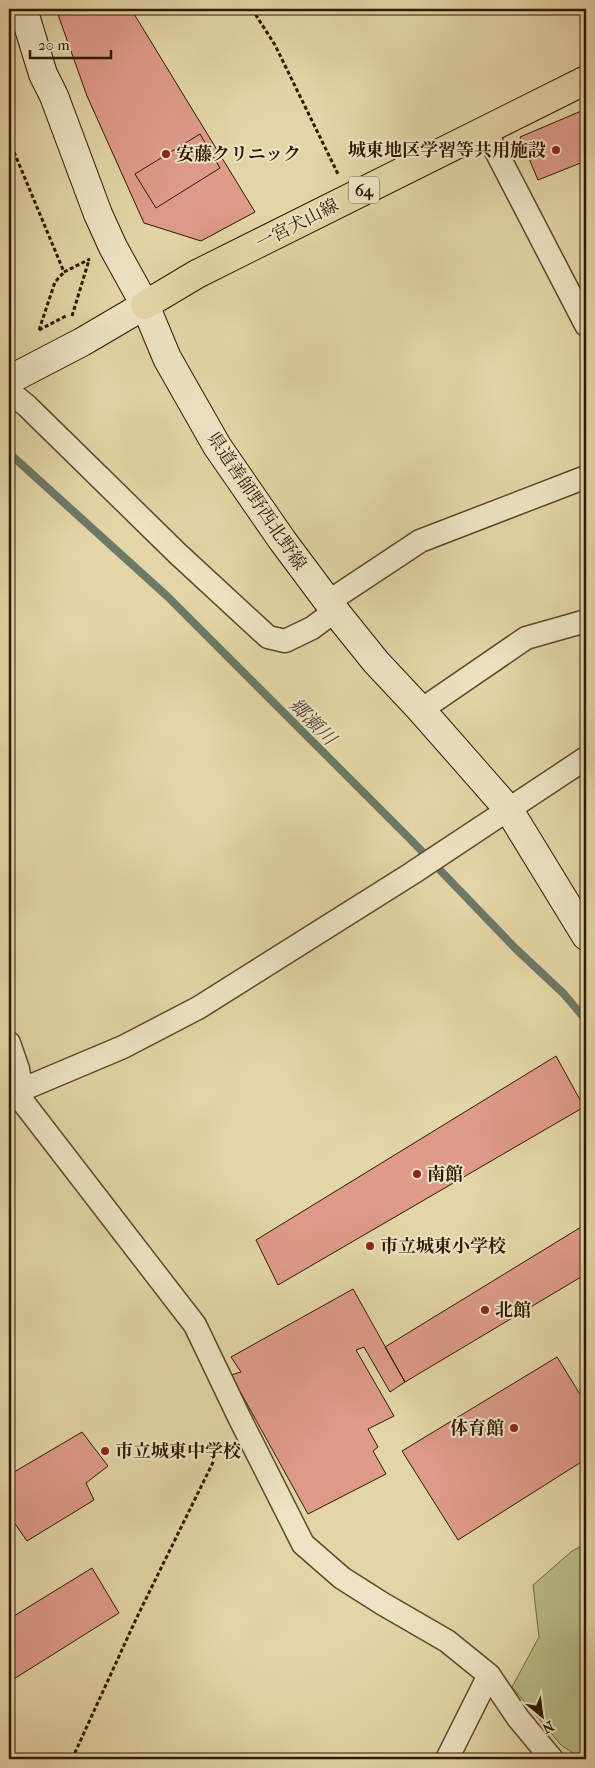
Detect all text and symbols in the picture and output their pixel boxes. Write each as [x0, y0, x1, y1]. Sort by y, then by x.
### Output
scale bar [30, 28, 111, 60]
text: 20 m [38, 36, 70, 54]
place label: 城東地区学習等共用施設 [348, 140, 546, 161]
place label: 安藤クリニック [176, 144, 301, 165]
marker: 城東地区学習等共用施設 [550, 144, 562, 156]
marker: 安藤クリニック [160, 148, 172, 160]
road number: 64 [349, 176, 379, 204]
street label: 一宮犬山線 [252, 195, 342, 254]
street label: 県道善師野西北野線 [203, 428, 311, 574]
water label: 郷瀬川 [284, 694, 342, 751]
place label: 南館 [427, 1164, 463, 1185]
marker: 南館 [411, 1168, 423, 1180]
place label: 市立城東小学校 [380, 1236, 506, 1257]
marker: 市立城東小学校 [364, 1240, 376, 1252]
place label: 北館 [495, 1300, 531, 1321]
marker: 北館 [479, 1304, 491, 1316]
place label: 体育館 [450, 1418, 504, 1439]
marker: 体育館 [508, 1422, 520, 1434]
place label: 市立城東中学校 [115, 1441, 241, 1462]
marker: 市立城東中学校 [99, 1445, 111, 1457]
north arrow [518, 1690, 568, 1740]
text: N [539, 1717, 557, 1737]

